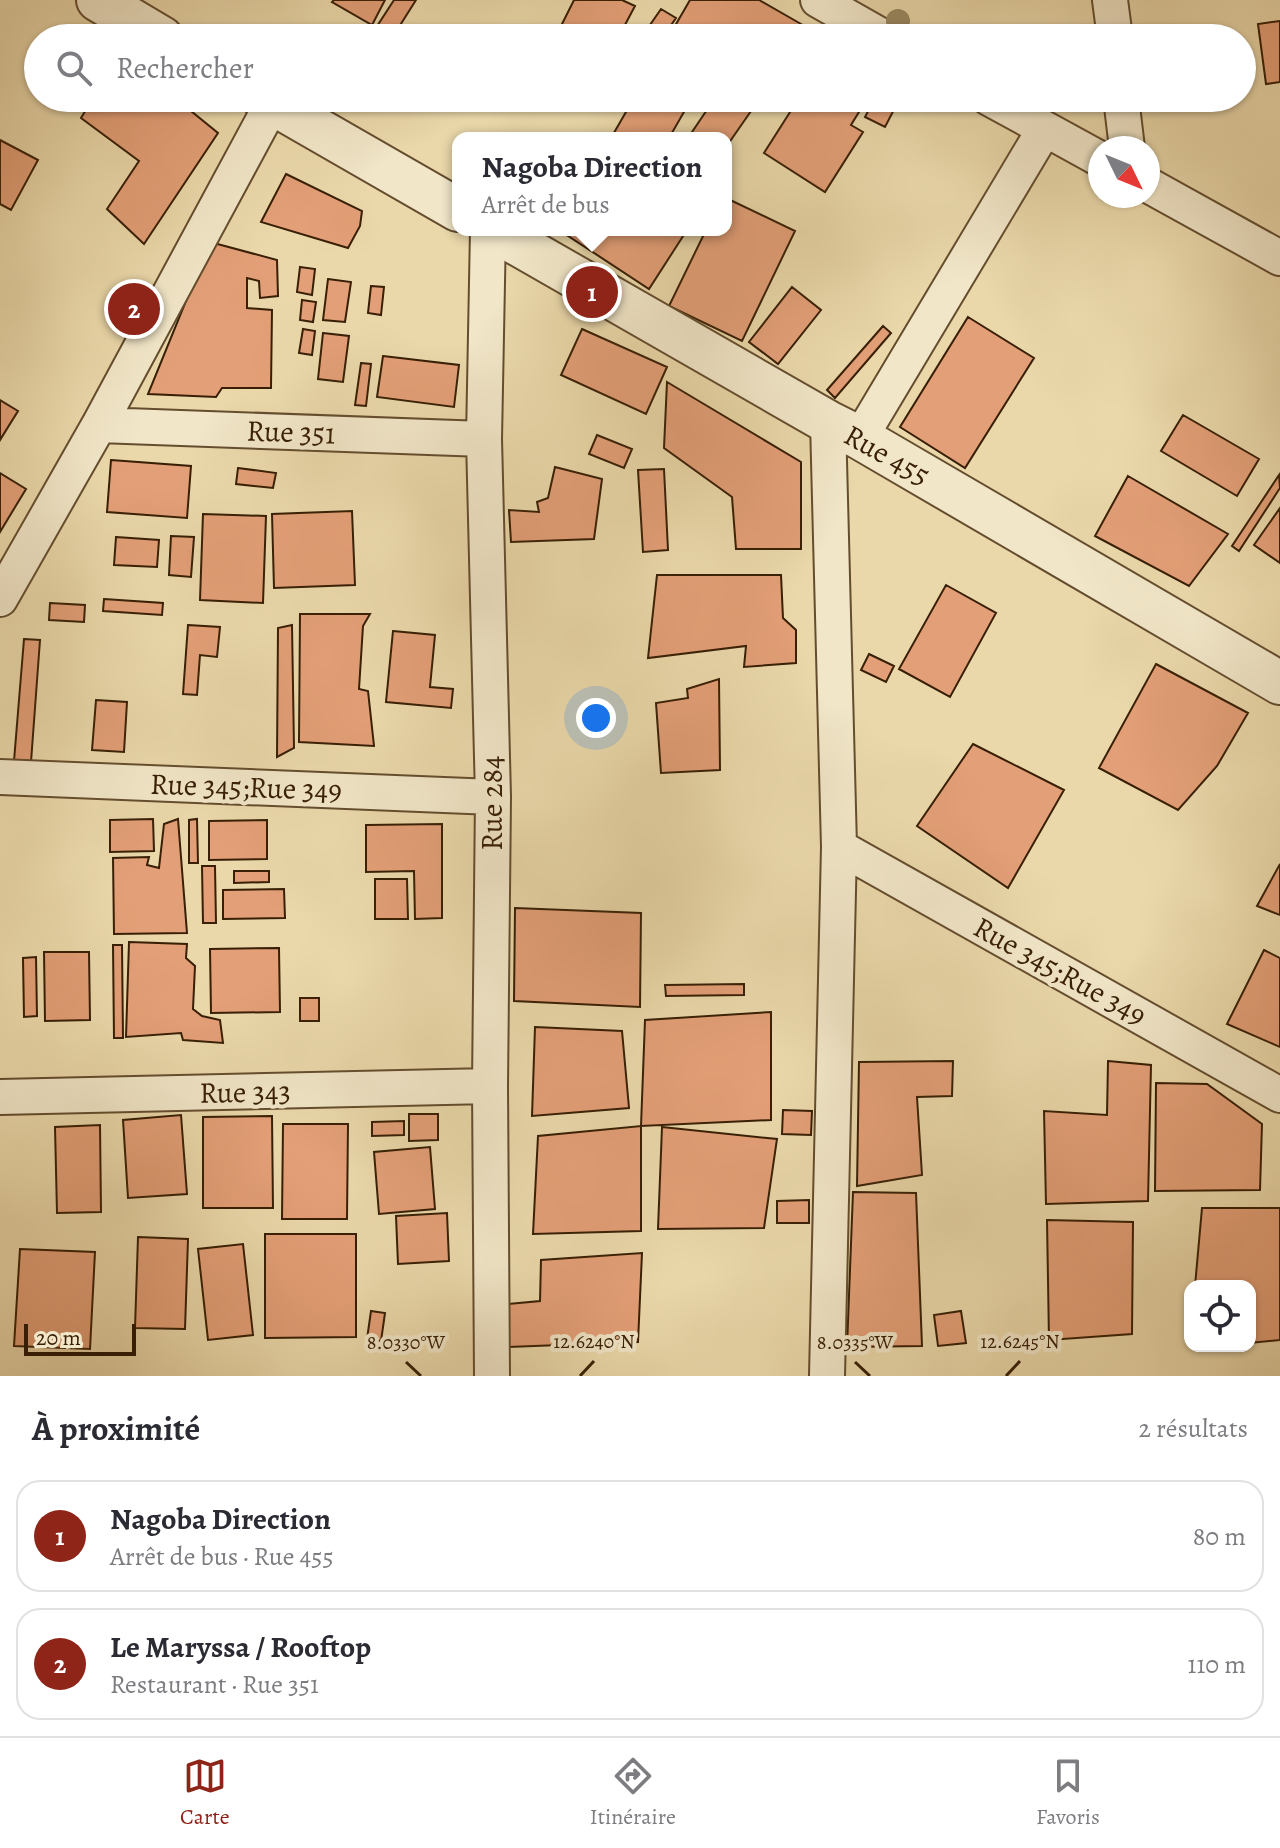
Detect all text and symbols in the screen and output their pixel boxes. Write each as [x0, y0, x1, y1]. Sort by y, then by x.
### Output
search box [24, 24, 1256, 112]
icon: search [52, 46, 96, 90]
text: Rechercher [116, 48, 254, 88]
popup [452, 132, 732, 236]
north arrow [1088, 136, 1160, 208]
text: Nagoba Direction [482, 147, 702, 187]
text: Arrêt de bus [482, 187, 610, 222]
pin: 1 [566, 262, 618, 322]
pin: 2 [108, 279, 160, 339]
street label: Rue 351 [246, 410, 336, 454]
street label: Rue 455 [837, 415, 937, 495]
your location [576, 698, 616, 738]
street label: Rue 284 [472, 755, 512, 851]
street label: Rue 345;Rue 349 [149, 764, 343, 810]
street label: Rue 345;Rue 349 [966, 907, 1154, 1035]
street label: Rue 343 [199, 1071, 291, 1113]
map controls [1184, 1280, 1256, 1352]
button: locate [1184, 1280, 1256, 1352]
scale bar [24, 1320, 136, 1356]
text: 20 m [36, 1323, 81, 1353]
text: 12.6240°N [553, 1328, 635, 1355]
text: 12.6245°N [980, 1328, 1060, 1355]
text: 8.0330°W [367, 1329, 446, 1356]
text: 8.0335°W [817, 1329, 894, 1356]
text: À proximité [32, 1405, 200, 1452]
text: 2 résultats [1139, 1411, 1248, 1446]
text: Nagoba Direction [110, 1499, 331, 1539]
text: 1 [55, 1519, 65, 1554]
text: 80 m [1193, 1519, 1246, 1554]
text: Arrêt de bus · Rue 455 [110, 1539, 334, 1574]
text: Le Maryssa / Rooftop [110, 1627, 371, 1667]
text: 2 [54, 1647, 66, 1682]
text: 110 m [1188, 1647, 1246, 1682]
text: Restaurant · Rue 351 [110, 1667, 319, 1702]
tab: Carte [180, 1754, 230, 1832]
tab: Itinéraire [590, 1754, 676, 1832]
tab: Favoris [1036, 1754, 1100, 1832]

